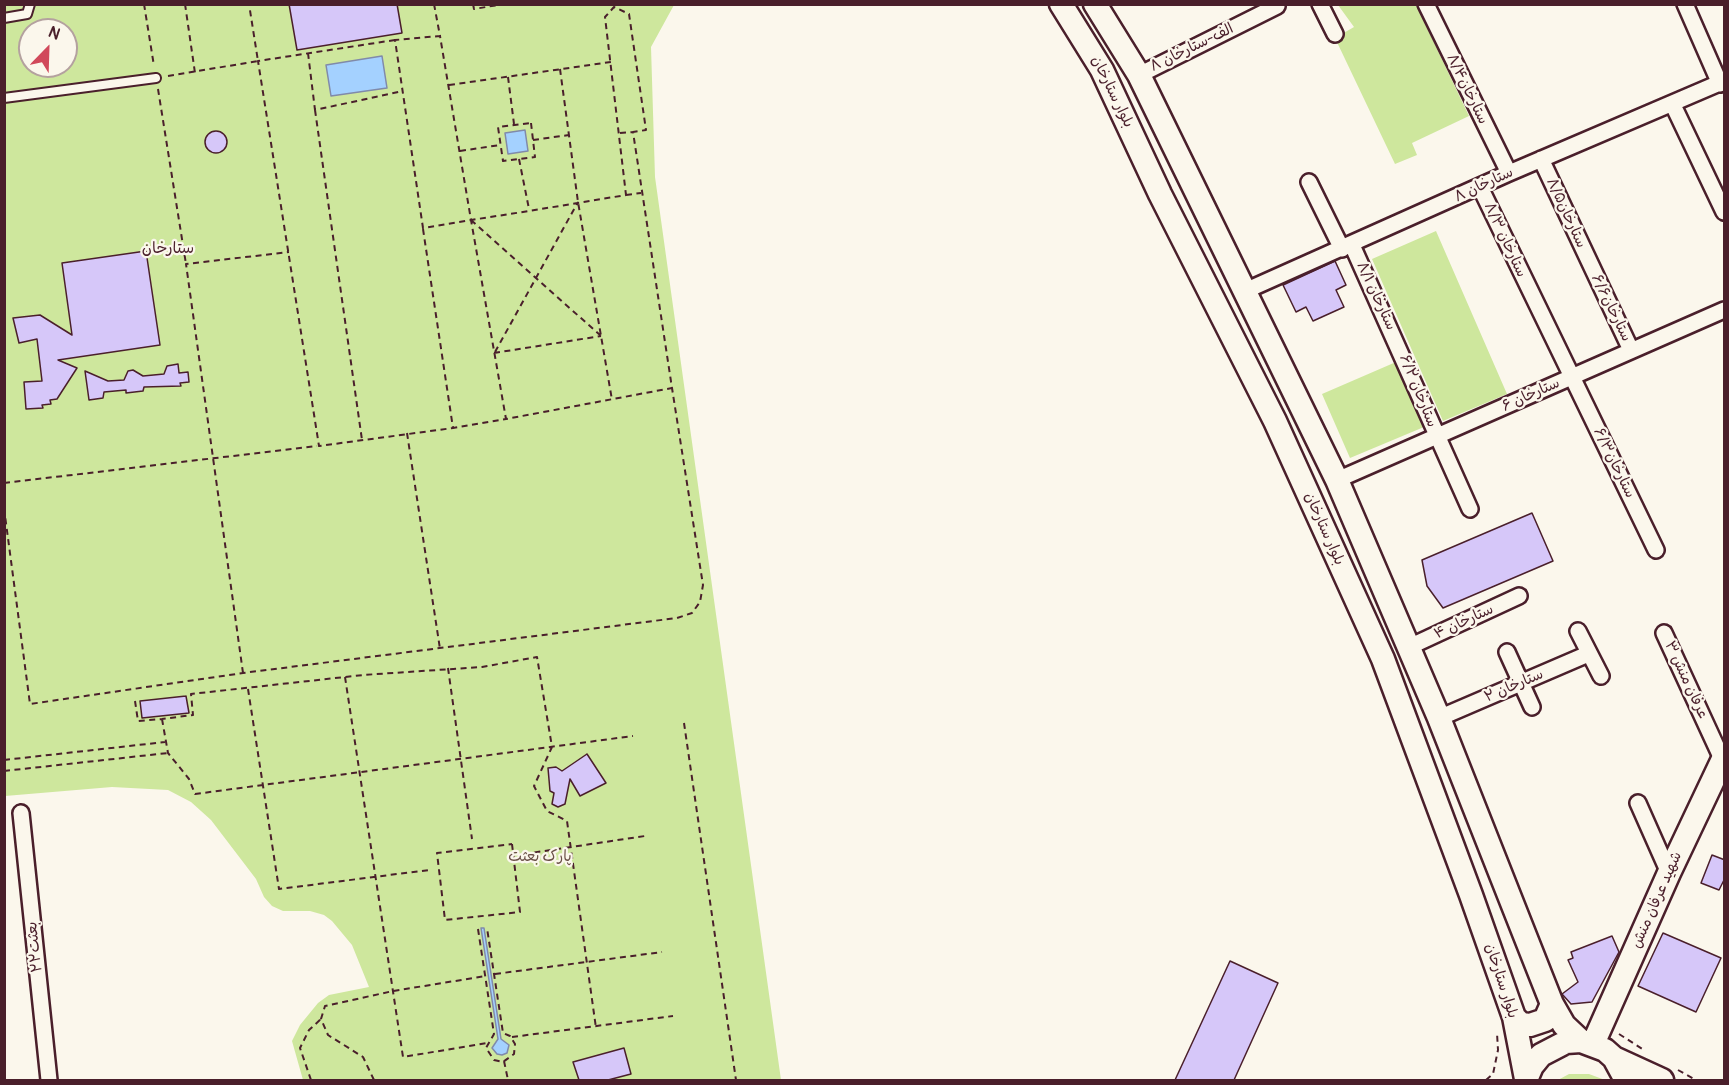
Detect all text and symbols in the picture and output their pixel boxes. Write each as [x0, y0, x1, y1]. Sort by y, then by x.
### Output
north arrow [18, 18, 78, 78]
street label: ۸ الف-ستارخان [1147, 20, 1237, 76]
text: N [45, 22, 63, 45]
street label: ستارخان۸/۴ [1442, 51, 1492, 127]
street label: بلوار ستارخان [1087, 53, 1137, 131]
street label: ستارخان ۸ [1452, 164, 1516, 206]
street label: ستارخان۸/۵ [1542, 175, 1590, 251]
street label: ستارخان ۸/۳ [1480, 200, 1530, 280]
district label: ستارخان [142, 239, 194, 259]
street label: ستارخان ۸/۱ [1352, 259, 1400, 333]
street label: ستارخان۶/۶ [1587, 271, 1635, 345]
street label: ستارخان ۶/۲ [1395, 352, 1441, 430]
street label: ستارخان ۶ [1499, 374, 1563, 416]
street label: ستارخان۶/۳ [1589, 425, 1639, 501]
street label: بلوار ستارخان [1300, 490, 1348, 568]
street label: ۴ ستارخان [1431, 600, 1497, 644]
street label: ۳ عرفان منش [1660, 638, 1712, 722]
street label: ۲ ستارخان [1482, 666, 1546, 706]
park label: پارک بعثت [508, 848, 572, 866]
street label: شهید عرفان منش [1628, 849, 1686, 951]
street label: بعثت۲۲ [23, 921, 47, 973]
street label: بلوار ستارخان [1480, 941, 1522, 1021]

